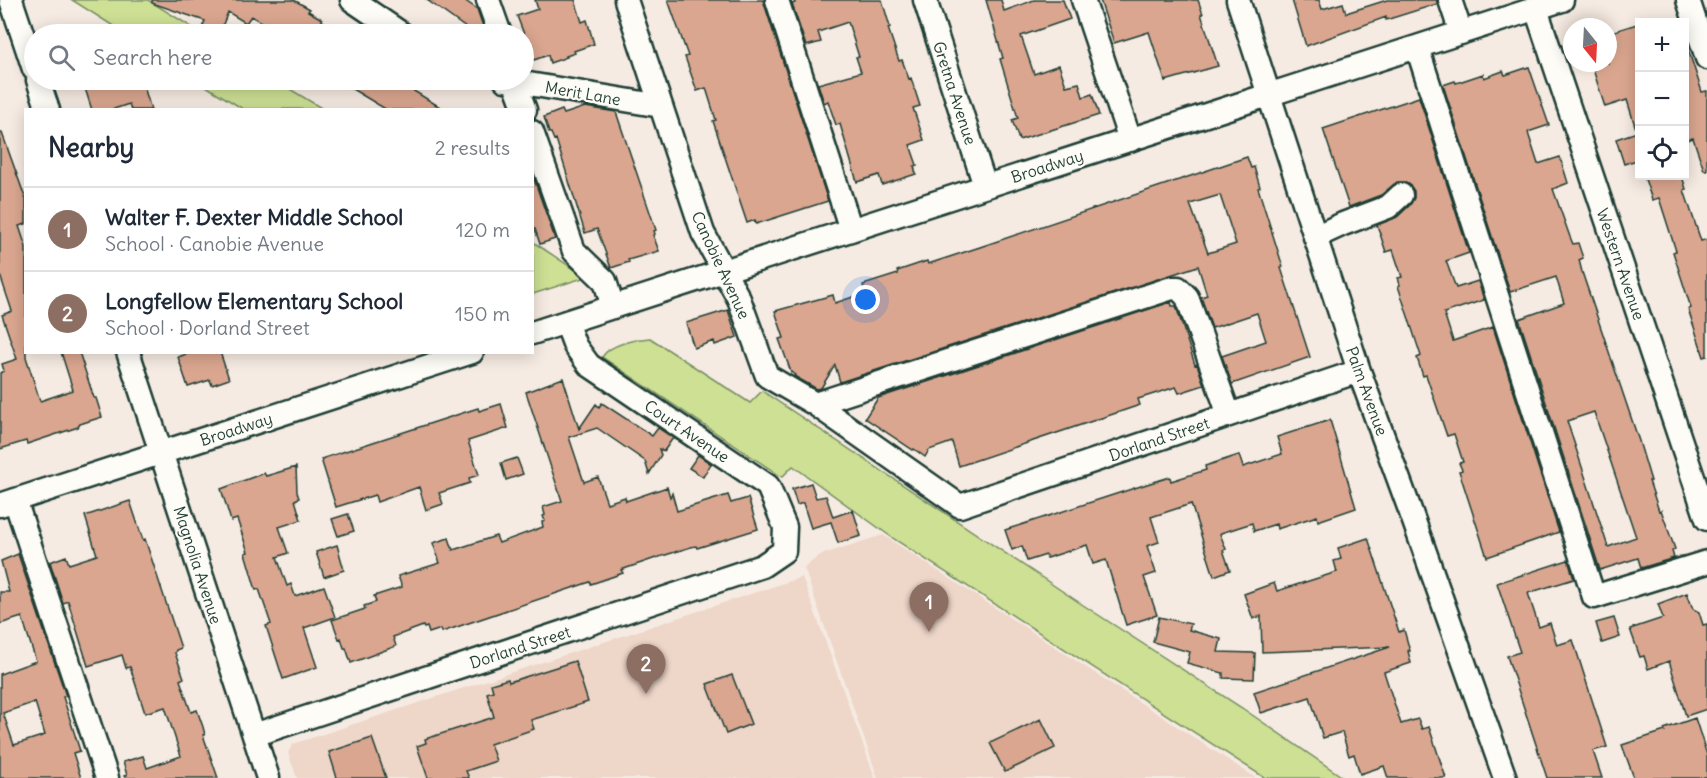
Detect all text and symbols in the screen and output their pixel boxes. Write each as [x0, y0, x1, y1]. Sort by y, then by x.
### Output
north arrow [1563, 18, 1617, 72]
map controls [1635, 18, 1689, 180]
button: + [1635, 18, 1689, 72]
search box [24, 24, 534, 90]
street label: Gretna Avenue [929, 39, 981, 147]
icon: search [45, 41, 78, 74]
text: Search here [93, 43, 212, 71]
button: − [1635, 72, 1689, 126]
street label: Merit Lane [544, 77, 622, 109]
button: locate [1635, 126, 1689, 180]
text: Nearby [48, 131, 134, 164]
text: 2 results [435, 135, 510, 160]
street label: Broadway [1008, 145, 1086, 187]
text: Walter F. Dexter Middle School [105, 203, 403, 231]
street label: Western Avenue [1593, 205, 1649, 323]
street label: Canobie Avenue [687, 208, 755, 322]
text: 1 [64, 217, 71, 242]
text: 120 m [456, 217, 510, 242]
text: School · Canobie Avenue [105, 231, 324, 256]
your location [851, 285, 880, 314]
text: Longfellow Elementary School [105, 287, 403, 315]
text: 2 [62, 301, 73, 326]
text: 150 m [455, 301, 510, 326]
text: School · Dorland Street [105, 315, 310, 340]
street label: Palm Avenue [1342, 344, 1392, 438]
street label: Court Avenue [641, 395, 733, 467]
street label: Broadway [197, 408, 275, 450]
street label: Dorland Street [1106, 412, 1212, 466]
street label: Magnolia Avenue [170, 503, 226, 627]
pin: 1 [910, 582, 948, 632]
street label: Dorland Street [467, 621, 573, 673]
pin: 2 [626, 644, 666, 694]

